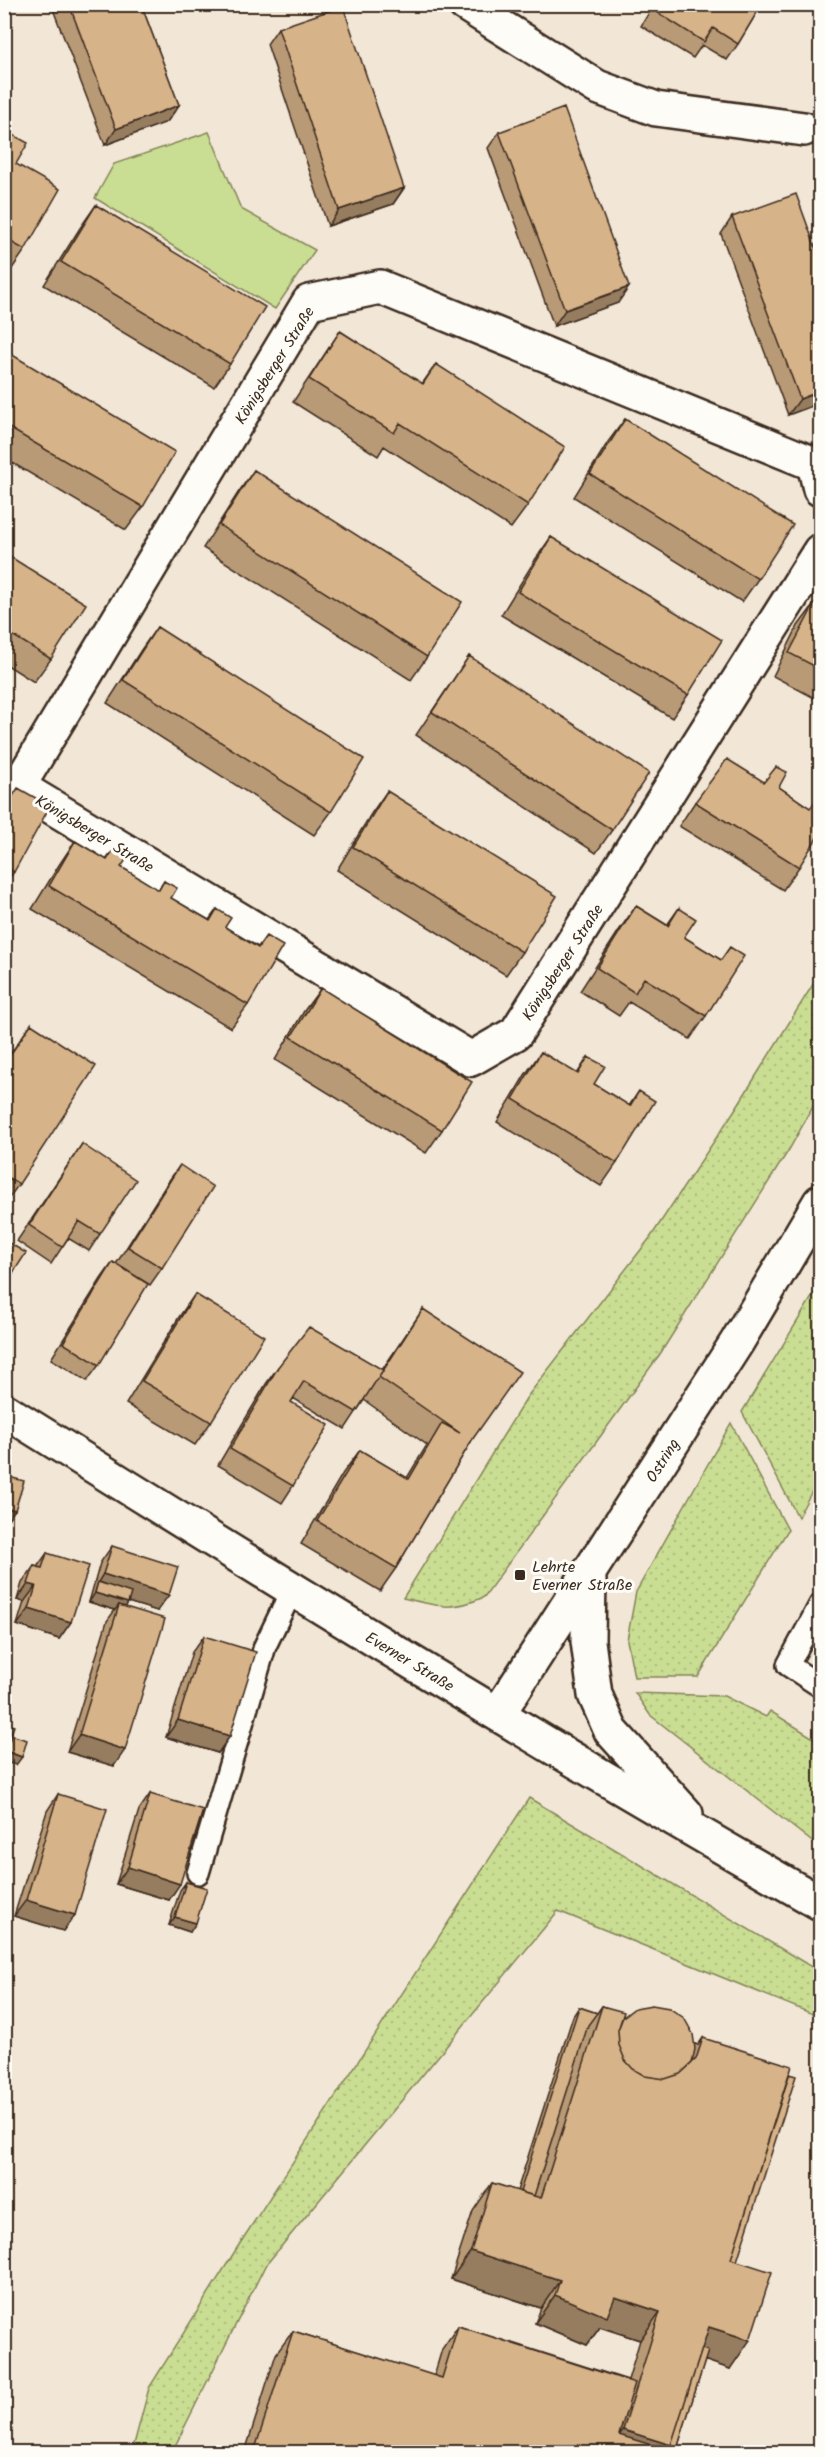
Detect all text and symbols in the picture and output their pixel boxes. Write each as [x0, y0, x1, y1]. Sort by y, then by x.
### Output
street label: Königsberger Straße [229, 302, 322, 430]
street label: Königsberger Straße [30, 789, 158, 880]
street label: Königsberger Straße [516, 899, 610, 1026]
street label: Ostring [640, 1434, 687, 1488]
place label: Lehrte Everner Straße [532, 1555, 632, 1598]
marker: Lehrte Everner Straße [513, 1568, 527, 1582]
street label: Everner Straße [360, 1626, 459, 1699]

